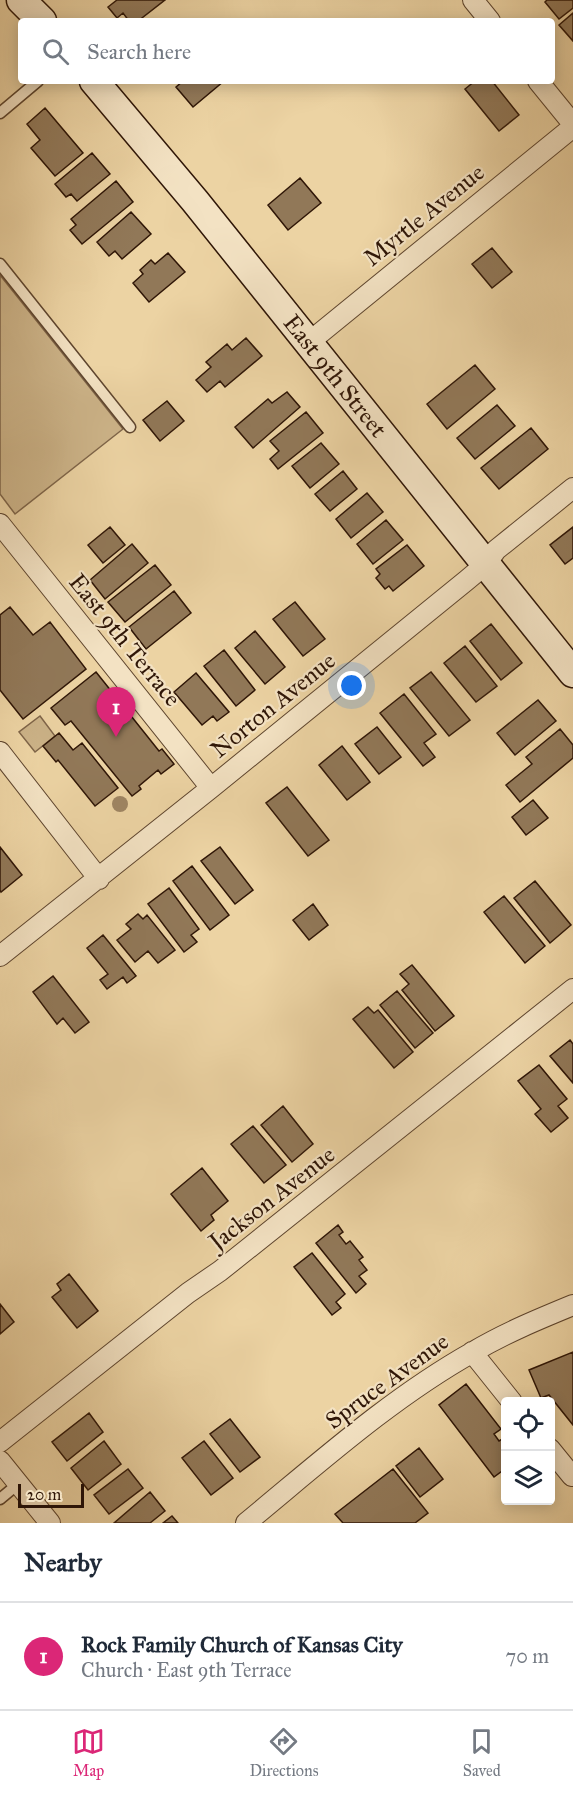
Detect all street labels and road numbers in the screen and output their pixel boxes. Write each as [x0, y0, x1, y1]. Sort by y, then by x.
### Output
street label: Myrtle Avenue [358, 157, 490, 273]
street label: East 9th Street [277, 308, 394, 444]
street label: East 9th Terrace [62, 567, 188, 713]
street label: Norton Avenue [204, 645, 342, 765]
street label: Jackson Avenue [201, 1139, 341, 1258]
street label: Spruce Avenue [320, 1326, 454, 1436]

